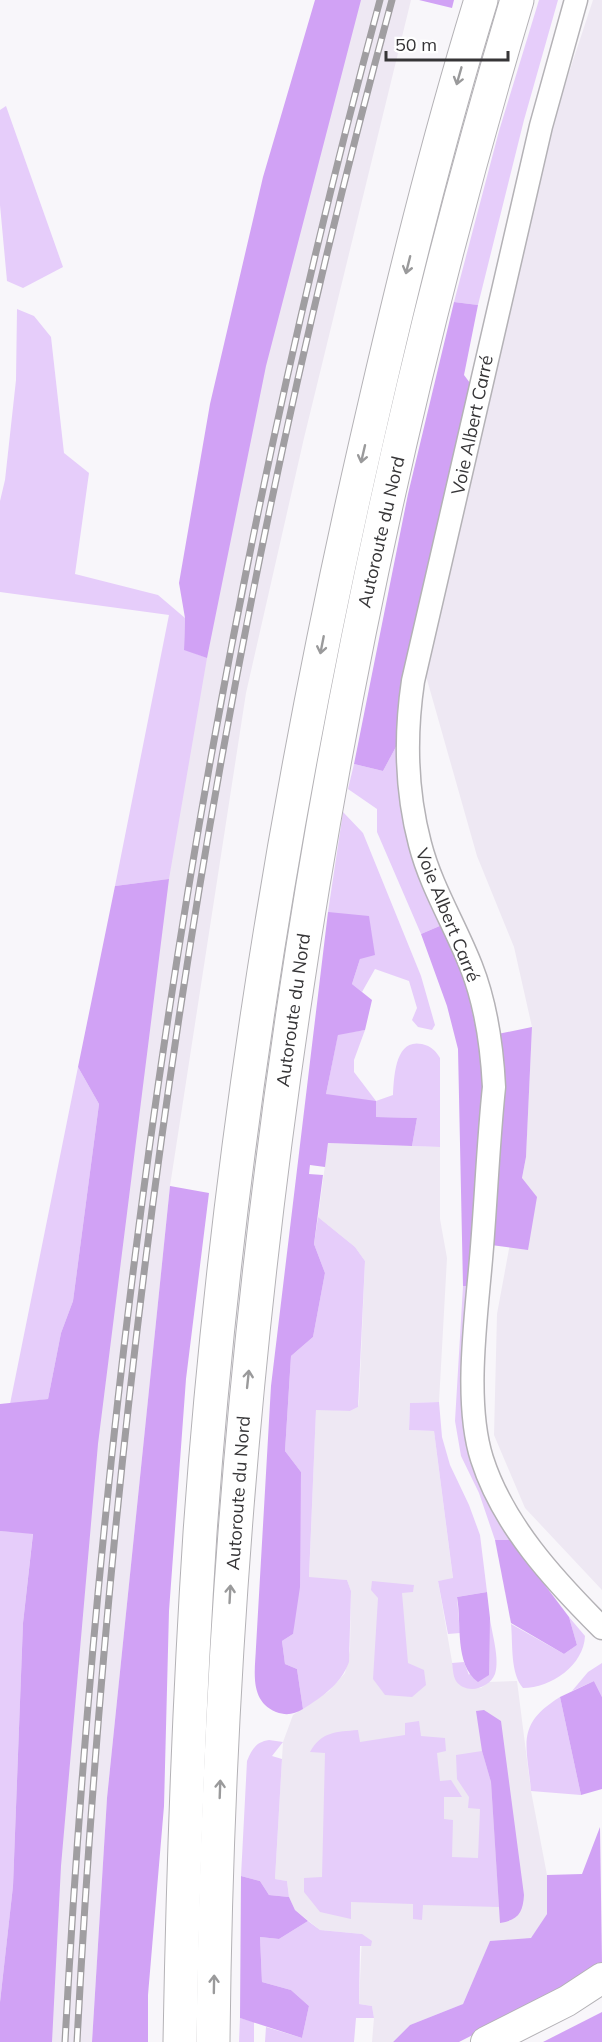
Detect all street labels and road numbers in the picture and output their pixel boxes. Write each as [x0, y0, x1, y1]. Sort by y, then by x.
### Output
street label: Voie Albert Carré [446, 353, 498, 497]
street label: Autoroute du Nord [352, 454, 410, 610]
street label: Voie Albert Carré [411, 845, 485, 985]
street label: Autoroute du Nord [271, 932, 315, 1088]
street label: Autoroute du Nord [221, 1415, 255, 1571]

